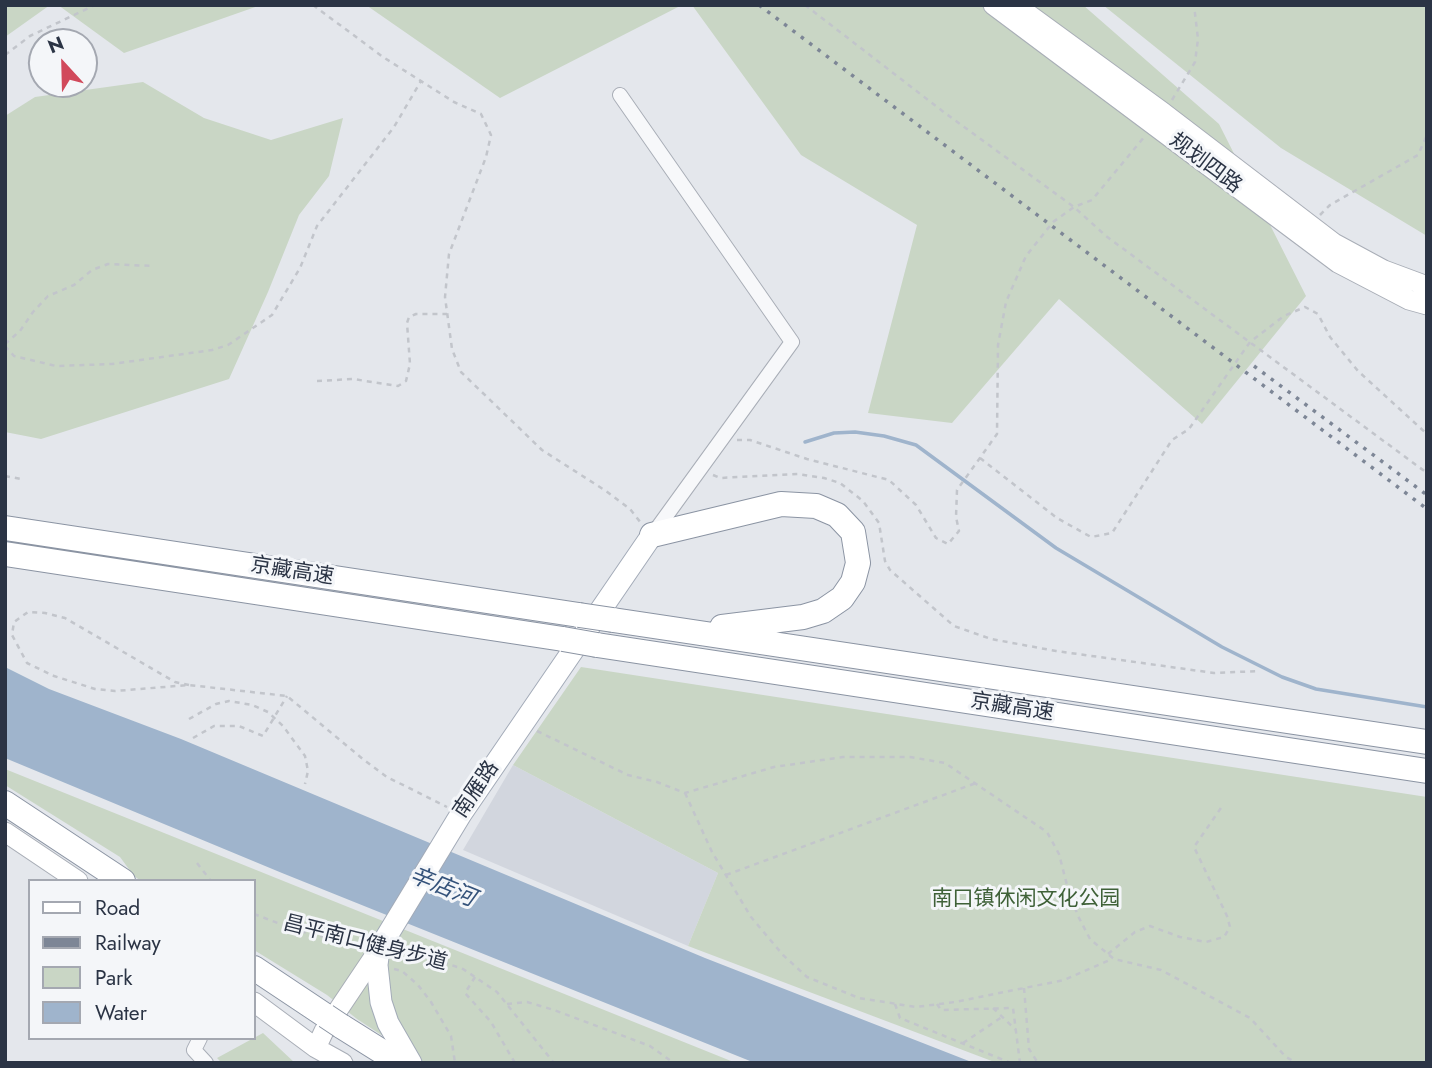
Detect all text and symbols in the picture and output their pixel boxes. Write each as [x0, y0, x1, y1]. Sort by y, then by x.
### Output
north arrow [28, 28, 98, 98]
text: N [44, 30, 68, 60]
street label: 规划四路 [1164, 129, 1246, 199]
street label: 京藏高速 [249, 553, 335, 591]
street label: 京藏高速 [969, 689, 1055, 727]
street label: 南雁路 [449, 757, 505, 823]
water label: 辛店河 [405, 862, 479, 914]
legend [28, 879, 256, 1040]
park label: 南口镇休闲文化公园 [932, 887, 1120, 913]
text: Road [95, 893, 140, 923]
street label: 昌平南口健身步道 [280, 911, 450, 977]
text: Railway [95, 928, 161, 958]
text: Park [95, 963, 132, 993]
text: Water [95, 998, 147, 1028]

